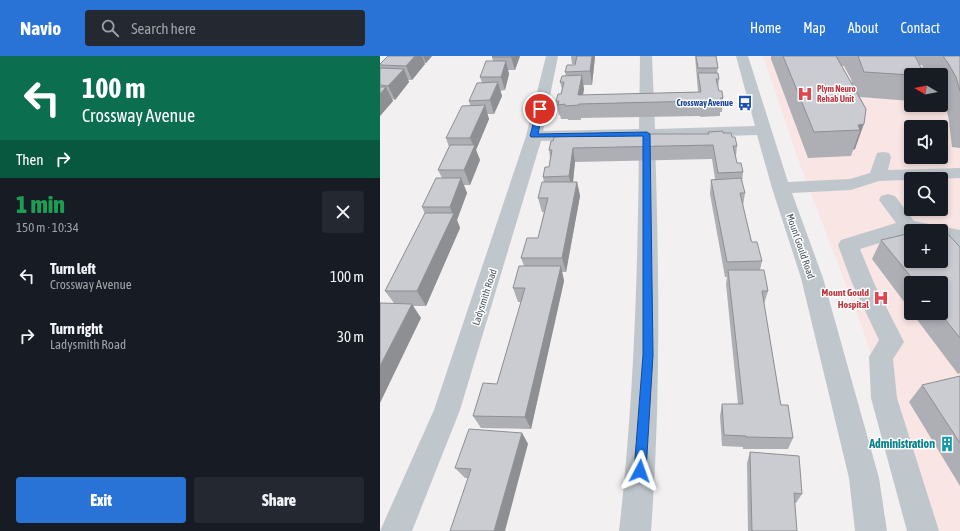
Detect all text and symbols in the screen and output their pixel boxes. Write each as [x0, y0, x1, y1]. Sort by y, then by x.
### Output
search box [85, 10, 365, 46]
text: Navio [20, 17, 61, 39]
icon: search [99, 17, 121, 39]
text: Search here [131, 20, 196, 37]
text: Home [750, 20, 781, 36]
text: Map [803, 20, 826, 36]
text: About [848, 20, 879, 36]
text: Contact [901, 20, 940, 36]
north arrow [904, 68, 948, 112]
map controls [904, 68, 948, 320]
icon: left [16, 72, 68, 124]
text: 100 m [82, 72, 145, 104]
place label: Plym Neuro Rehab Unit [817, 84, 856, 104]
hospital icon: Plym Neuro Rehab Unit [796, 85, 814, 103]
pin [523, 92, 557, 126]
bus stop icon: Crossway Avenue [736, 94, 754, 112]
icon: arrive [529, 98, 551, 120]
place label: Crossway Avenue [676, 98, 733, 108]
text: Crossway Avenue [82, 105, 195, 126]
button: sound [904, 120, 948, 164]
icon: right [52, 148, 74, 170]
text: Then [16, 151, 44, 168]
button: search [904, 172, 948, 216]
text: 1 min [16, 191, 65, 218]
button: close [322, 191, 364, 233]
street label: Mount Gould Road [784, 212, 817, 280]
text: 150 m · 10:34 [16, 220, 79, 235]
button: + [904, 224, 948, 268]
text: Turn left [50, 260, 96, 277]
icon: left [16, 265, 38, 287]
street label: Ladysmith Road [470, 267, 499, 327]
text: 100 m [330, 268, 364, 285]
button: − [904, 276, 948, 320]
text: Crossway Avenue [50, 277, 132, 292]
place label: Mount Gould Hospital [822, 287, 869, 310]
hospital icon: Mount Gould Hospital [872, 289, 890, 307]
text: Turn right [50, 320, 103, 337]
icon: right [16, 325, 38, 347]
text: 30 m [337, 328, 364, 345]
text: Ladysmith Road [50, 337, 126, 352]
building icon: Administration [938, 435, 956, 453]
place label: Administration [868, 437, 935, 451]
position arrow [619, 450, 661, 492]
button: Exit [16, 477, 186, 523]
button: Share [194, 477, 364, 523]

